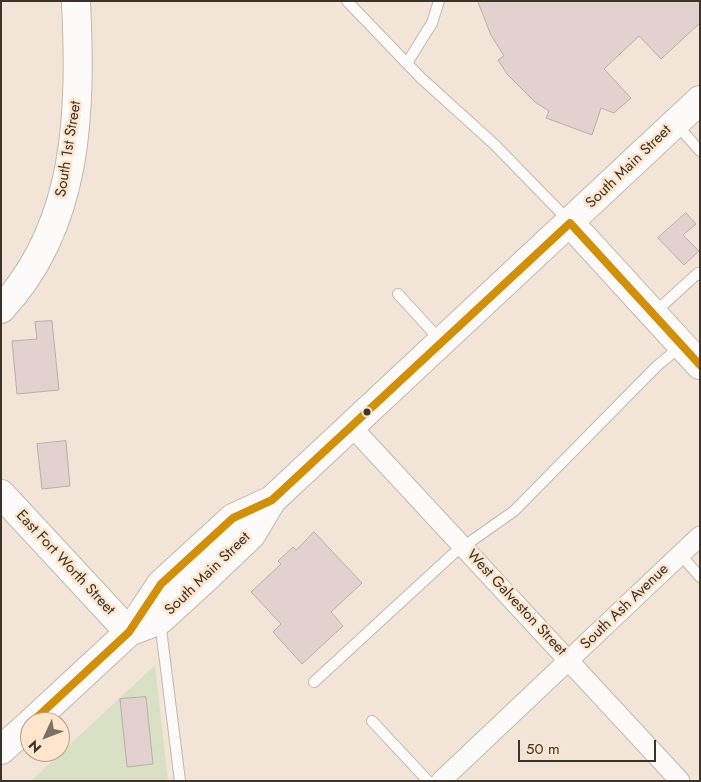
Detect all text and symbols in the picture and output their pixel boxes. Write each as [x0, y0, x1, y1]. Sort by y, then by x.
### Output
street label: South 1st Street [53, 100, 85, 198]
street label: South Main Street [583, 122, 675, 212]
unlabelled marker [362, 407, 372, 417]
street label: East Fort Worth Street [12, 507, 118, 619]
street label: South Main Street [162, 529, 254, 619]
street label: West Galveston Street [462, 546, 570, 660]
street label: South Ash Avenue [577, 560, 673, 654]
north arrow [20, 712, 70, 762]
scale bar [521, 730, 658, 762]
text: N [24, 736, 46, 757]
text: 50 m [526, 738, 560, 760]

